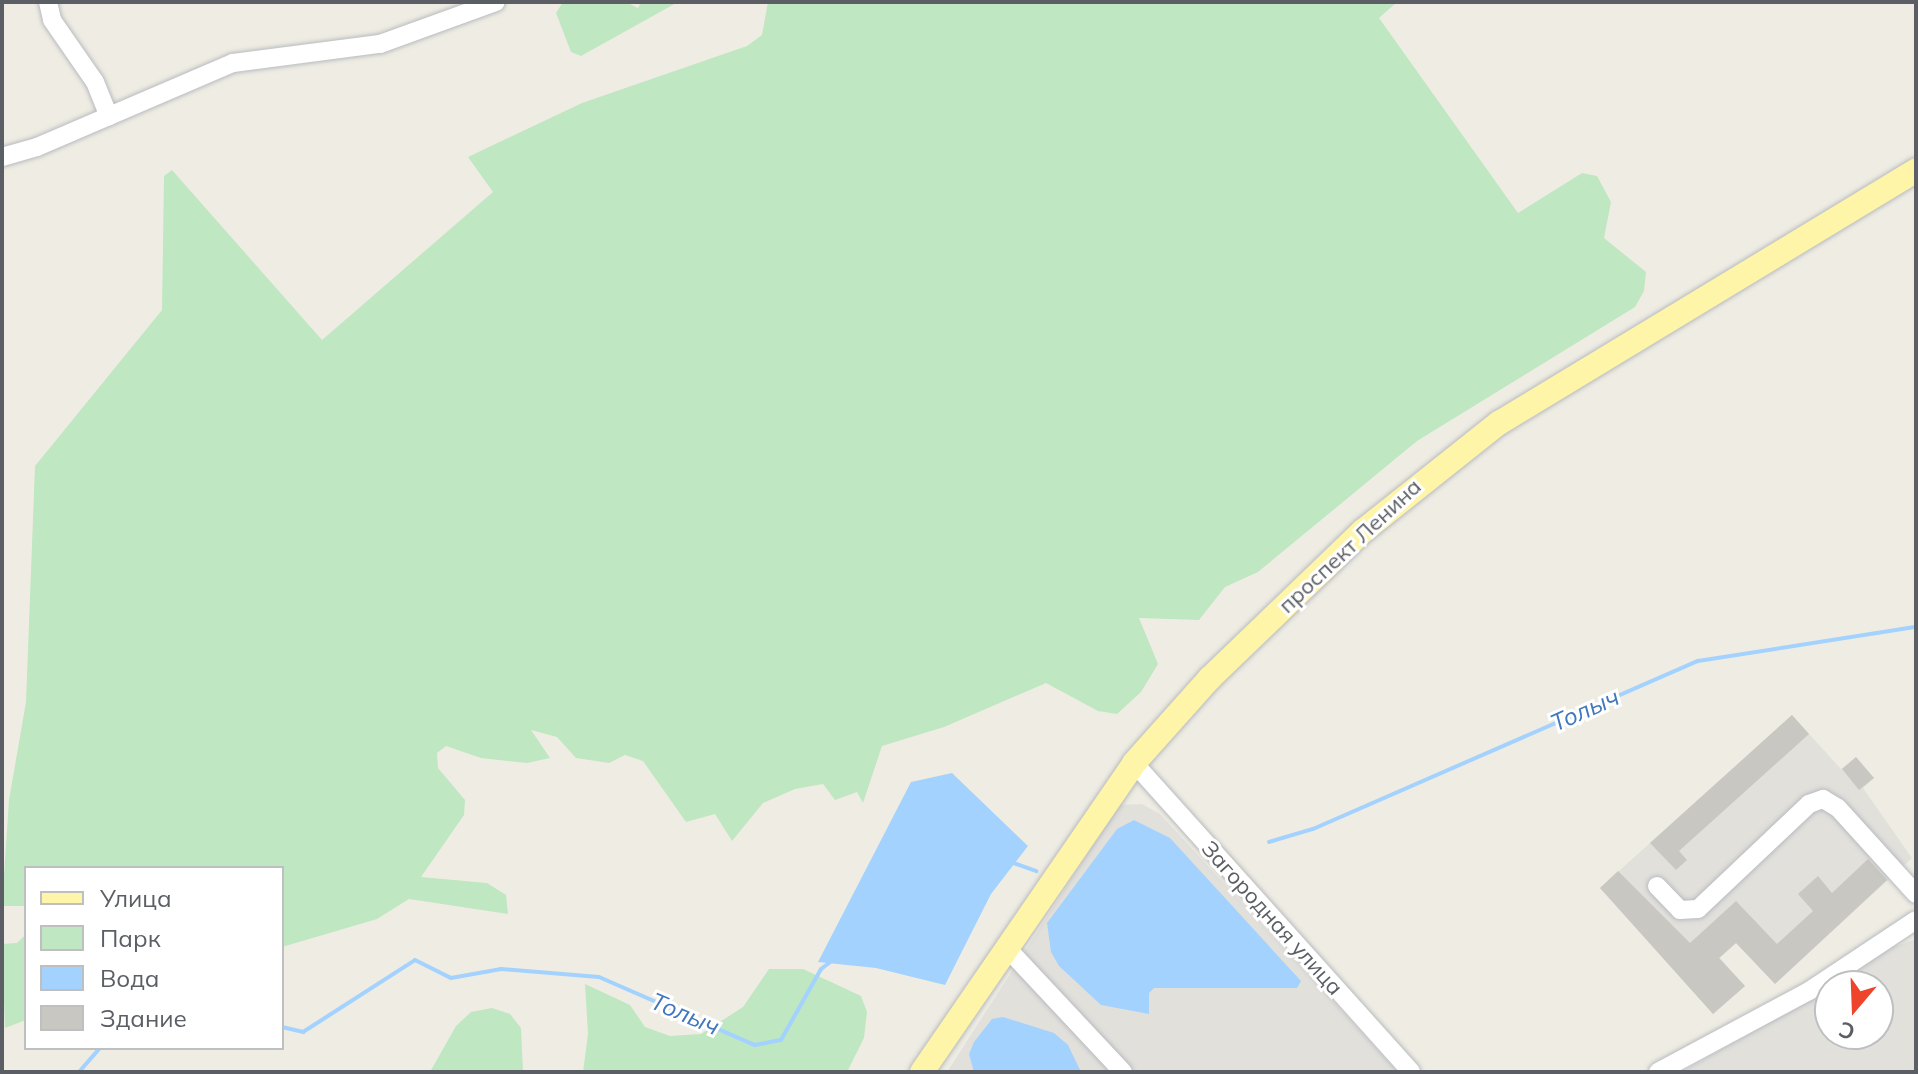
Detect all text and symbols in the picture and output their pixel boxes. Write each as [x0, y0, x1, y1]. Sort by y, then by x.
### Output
street label: проспект Ленина [1273, 473, 1427, 619]
water label: Толыч [1546, 682, 1624, 738]
street label: Загородная улица [1196, 835, 1348, 1001]
legend [24, 866, 284, 1050]
text: Улица [100, 883, 172, 913]
text: Парк [100, 923, 161, 953]
text: Вода [100, 963, 160, 993]
north arrow [1814, 970, 1894, 1050]
water label: Толыч [646, 987, 724, 1041]
text: Здание [100, 1003, 187, 1033]
text: С [1835, 1015, 1859, 1046]

